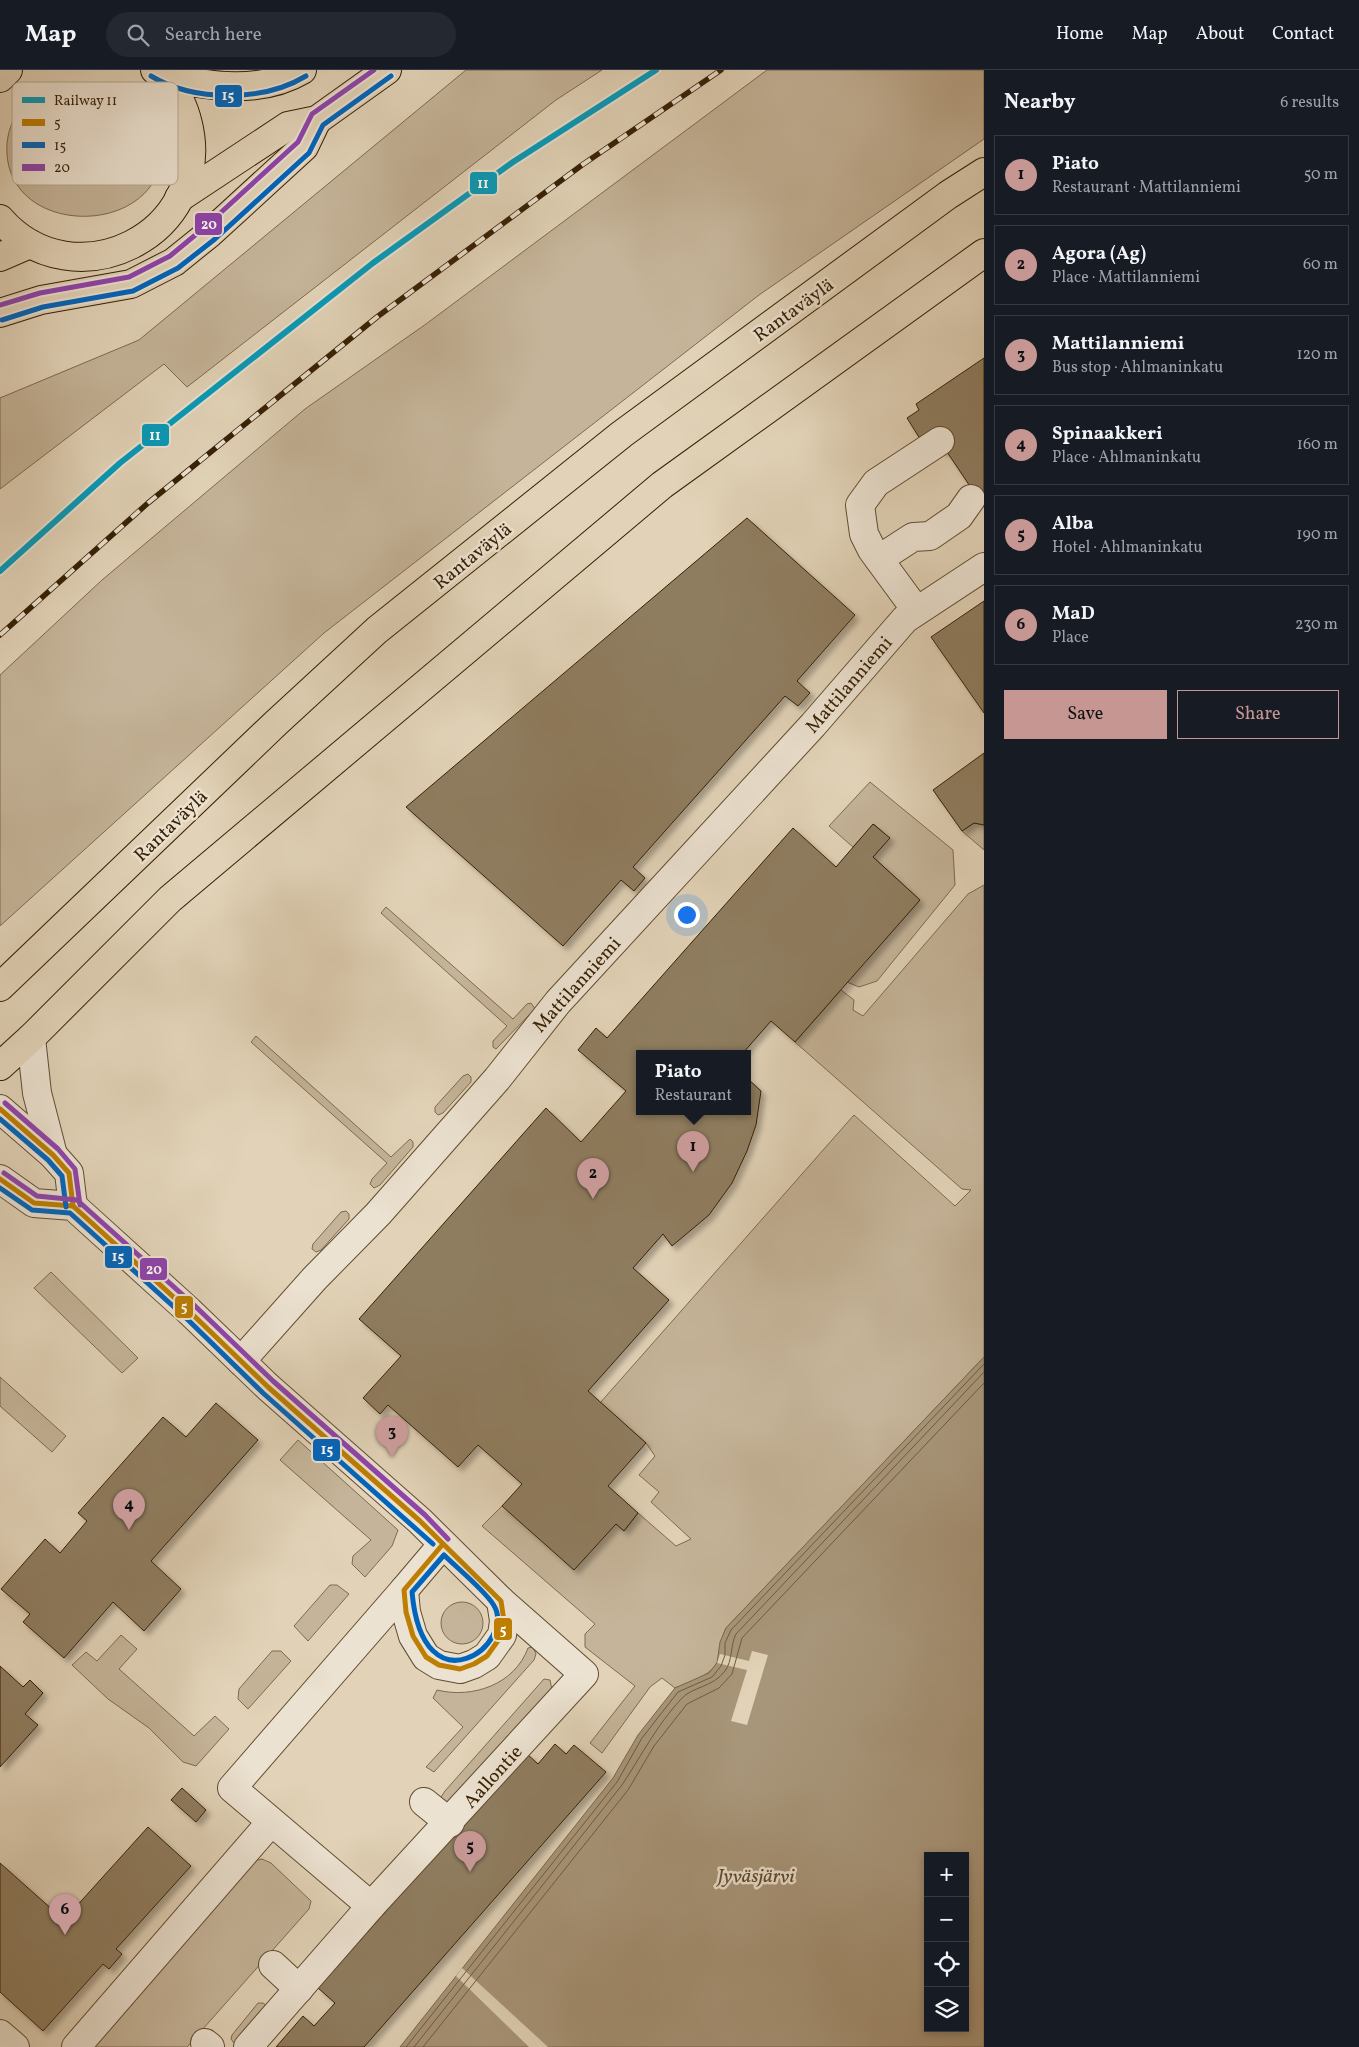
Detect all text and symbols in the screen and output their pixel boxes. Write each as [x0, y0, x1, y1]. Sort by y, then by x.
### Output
search box [106, 12, 456, 57]
text: Map [25, 18, 76, 52]
icon: search [124, 21, 152, 49]
text: Search here [164, 22, 262, 48]
text: Home [1056, 22, 1104, 47]
text: Map [1132, 22, 1168, 47]
text: About [1196, 22, 1244, 47]
text: Contact [1272, 22, 1334, 47]
legend [12, 82, 178, 185]
line badge: 15 [214, 84, 243, 108]
text: 15 [222, 87, 234, 106]
text: Nearby [1004, 88, 1075, 117]
text: Railway 11 [54, 92, 117, 111]
text: 6 results [1280, 92, 1339, 114]
text: 5 [54, 114, 61, 133]
text: 15 [54, 137, 66, 156]
text: Piato [1052, 151, 1099, 177]
text: 20 [54, 159, 70, 178]
text: 1 [1018, 164, 1024, 186]
text: 50 m [1304, 164, 1338, 186]
line badge: 11 [469, 171, 498, 195]
text: 11 [477, 175, 489, 194]
text: Restaurant · Mattilanniemi [1052, 177, 1241, 199]
line badge: 20 [194, 212, 223, 236]
text: 20 [201, 216, 217, 235]
text: Agora (Ag) [1052, 241, 1146, 267]
text: 2 [1017, 254, 1025, 276]
text: 60 m [1303, 254, 1338, 276]
text: Place · Mattilanniemi [1052, 267, 1200, 289]
street label: Rantaväylä [749, 273, 840, 349]
text: Mattilanniemi [1052, 331, 1184, 357]
text: 3 [1017, 344, 1025, 366]
text: 120 m [1296, 344, 1338, 366]
text: Bus stop · Ahlmaninkatu [1052, 357, 1223, 379]
text: Spinaakkeri [1052, 421, 1163, 447]
line badge: 11 [141, 423, 170, 447]
text: 11 [149, 427, 161, 446]
text: 4 [1016, 434, 1026, 456]
text: 160 m [1297, 434, 1338, 456]
text: Place · Ahlmaninkatu [1052, 447, 1201, 469]
text: Alba [1052, 511, 1094, 537]
street label: Rantaväylä [429, 517, 518, 596]
text: 5 [1017, 524, 1025, 546]
text: 190 m [1296, 524, 1338, 546]
text: Hotel · Ahlmaninkatu [1052, 537, 1203, 559]
text: MaD [1052, 601, 1095, 627]
text: 6 [1017, 614, 1025, 636]
text: 230 m [1295, 614, 1338, 636]
text: Place [1052, 627, 1089, 649]
street label: Mattilanniemi [800, 631, 899, 739]
button: Save [1004, 690, 1167, 739]
button: Share [1177, 690, 1339, 739]
street label: Rantaväylä [129, 785, 214, 868]
your location [674, 902, 700, 928]
street label: Mattilanniemi [527, 932, 628, 1039]
popup [636, 1050, 751, 1115]
text: Piato [655, 1059, 702, 1085]
text: Restaurant [655, 1085, 732, 1107]
pin: 1 [677, 1131, 709, 1172]
pin: 2 [577, 1158, 609, 1199]
line badge: 15 [104, 1245, 133, 1269]
text: 15 [112, 1248, 124, 1267]
line badge: 20 [139, 1257, 168, 1281]
text: 20 [146, 1261, 162, 1280]
line badge: 5 [174, 1295, 194, 1319]
text: 5 [181, 1298, 188, 1317]
pin: 3 [376, 1416, 408, 1457]
line badge: 15 [312, 1438, 341, 1462]
text: 15 [321, 1441, 333, 1460]
pin: 4 [113, 1489, 145, 1530]
line badge: 5 [493, 1617, 513, 1641]
text: 5 [500, 1621, 507, 1640]
street label: Aallontie [458, 1740, 529, 1815]
pin: 5 [454, 1831, 486, 1872]
map controls [924, 1852, 969, 2032]
button: + [924, 1852, 969, 1897]
water label: Jyväsjärvi [716, 1863, 796, 1891]
pin: 6 [49, 1894, 81, 1935]
button: − [924, 1897, 969, 1942]
button: locate [924, 1942, 969, 1987]
button: layers [924, 1987, 969, 2032]

